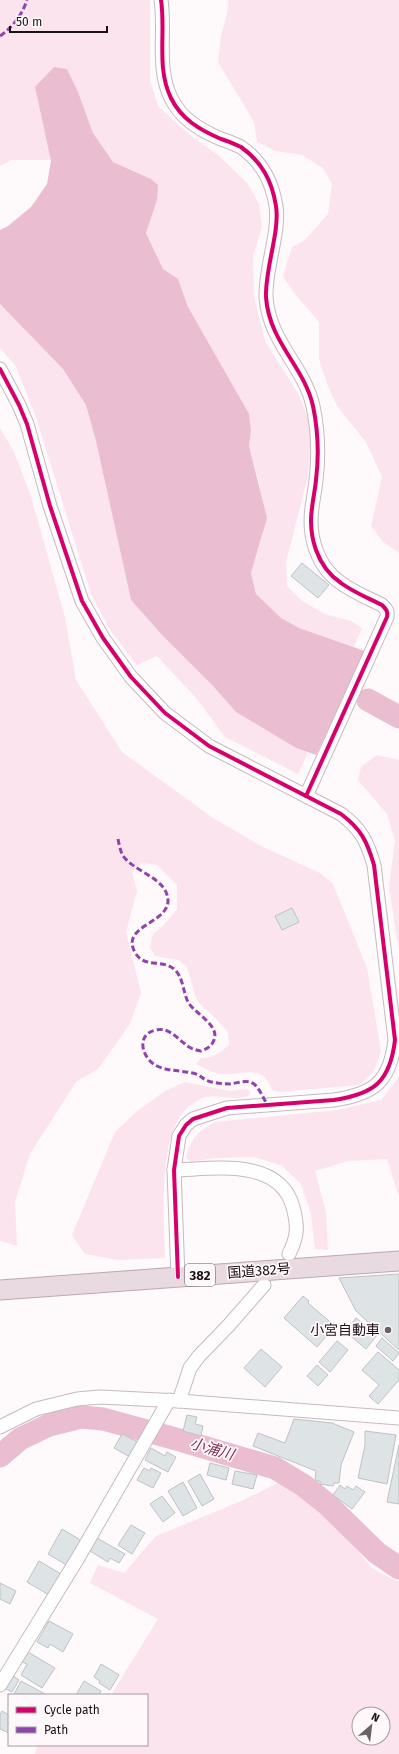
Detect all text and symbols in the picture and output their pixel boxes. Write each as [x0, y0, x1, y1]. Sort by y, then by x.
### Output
scale bar [10, 8, 107, 34]
text: 50 m [16, 15, 42, 29]
street label: 国道382号 [227, 1260, 291, 1282]
road number: 382 [185, 1264, 215, 1286]
place label: 小宮自動車 [310, 1322, 380, 1339]
marker: 小宮自動車 [383, 1325, 393, 1335]
water label: 小浦川 [188, 1434, 238, 1464]
legend [8, 1694, 148, 1746]
text: Cycle path [44, 1703, 100, 1717]
north arrow [351, 1706, 391, 1746]
text: N [369, 1710, 382, 1725]
text: Path [44, 1723, 68, 1737]

